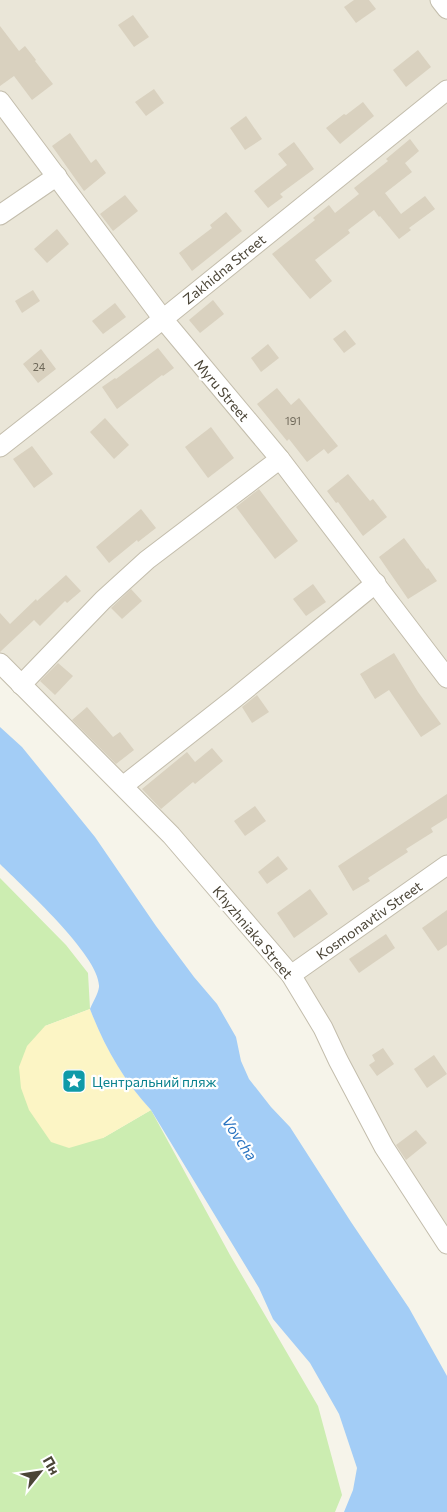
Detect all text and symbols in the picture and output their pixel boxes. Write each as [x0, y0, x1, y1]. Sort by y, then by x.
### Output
street label: Zakhidna Street [179, 230, 269, 308]
street label: Myru Street [191, 355, 253, 425]
house number: 24 [33, 360, 46, 373]
house number: 191 [285, 414, 301, 427]
street label: Kosmonavtiv Street [313, 877, 425, 963]
street label: Khyzhniaka Street [209, 882, 297, 982]
place icon: Центральний пляж [61, 1068, 87, 1094]
place label: Центральний пляж [92, 1073, 217, 1090]
water label: Vovcha [219, 1113, 261, 1164]
north arrow [15, 1447, 65, 1497]
text: Пн [40, 1453, 64, 1478]

